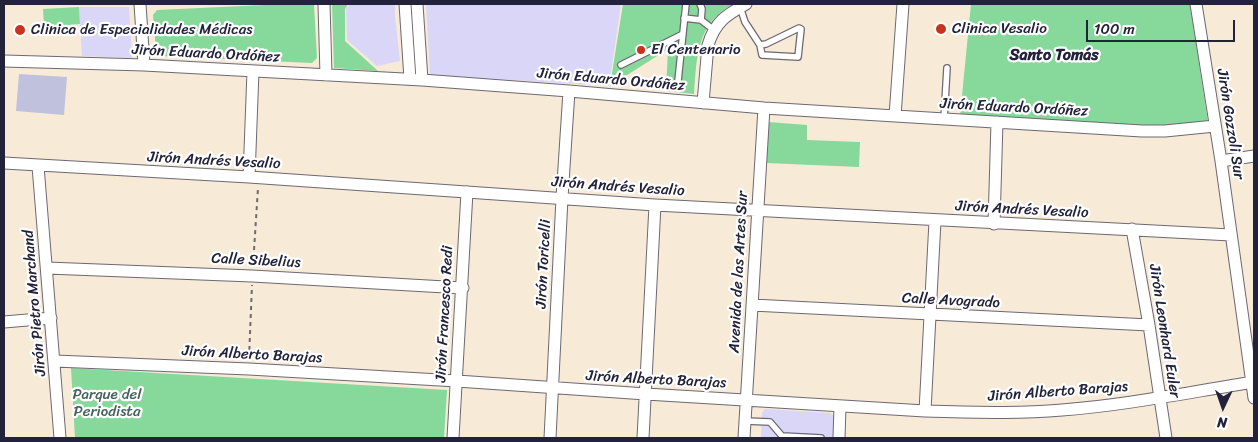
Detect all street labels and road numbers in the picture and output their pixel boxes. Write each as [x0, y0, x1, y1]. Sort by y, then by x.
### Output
street label: Jirón Eduardo Ordóñez [131, 41, 281, 67]
street label: Jirón Eduardo Ordóñez [536, 65, 686, 95]
street label: Jirón Gozzoli Sur [1212, 67, 1248, 181]
street label: Jirón Eduardo Ordóñez [939, 95, 1089, 121]
street label: Jirón Andrés Vesalio [147, 149, 281, 173]
street label: Jirón Andrés Vesalio [551, 173, 685, 201]
street label: Avenida de las Artes Sur [726, 191, 752, 353]
street label: Jirón Andrés Vesalio [955, 198, 1089, 222]
street label: Jirón Toricelli [533, 219, 555, 309]
street label: Jirón Pietro Marchand [20, 229, 50, 377]
street label: Jirón Francesco Redi [432, 245, 458, 383]
street label: Calle Sibelius [211, 250, 301, 272]
street label: Jirón Leonhard Euler [1145, 263, 1183, 399]
street label: Calle Avogrado [902, 289, 1000, 313]
street label: Jirón Alberto Barajas [182, 342, 322, 368]
street label: Jirón Alberto Barajas [586, 367, 726, 393]
street label: Jirón Alberto Barajas [987, 378, 1129, 406]

